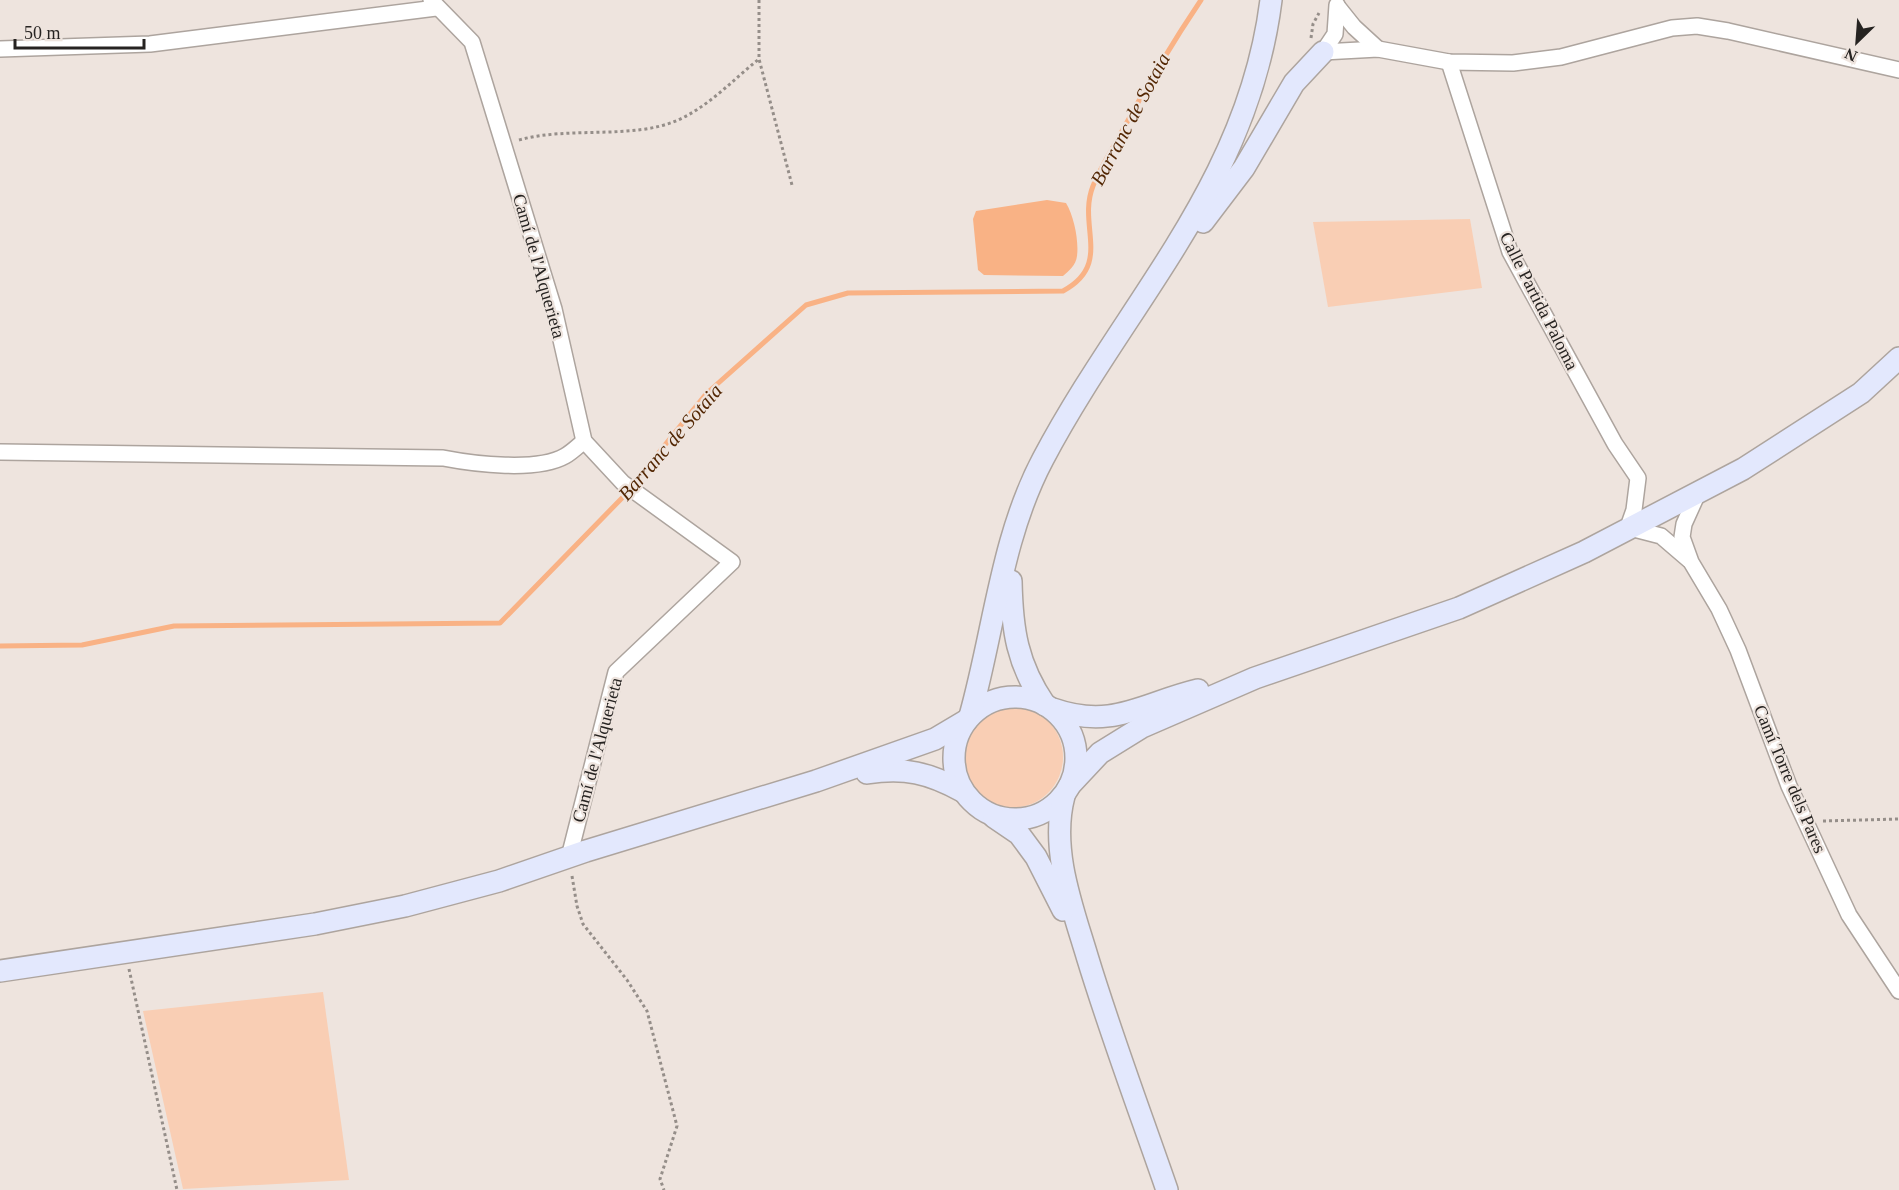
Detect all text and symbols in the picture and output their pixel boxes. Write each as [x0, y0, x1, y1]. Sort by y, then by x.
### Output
scale bar [15, 12, 144, 50]
north arrow [1827, 12, 1887, 72]
text: 50 m [24, 23, 61, 43]
text: N [1842, 45, 1860, 65]
water label: Barranc de Sotaia [1086, 49, 1174, 189]
street label: Camí de l'Alquerieta [509, 192, 569, 340]
street label: Calle Partida Paloma [1496, 229, 1582, 373]
water label: Barranc de Sotaia [614, 379, 726, 505]
street label: Camí de l'Alquerieta [568, 675, 626, 825]
street label: Camí Torre dels Pares [1750, 702, 1830, 856]

